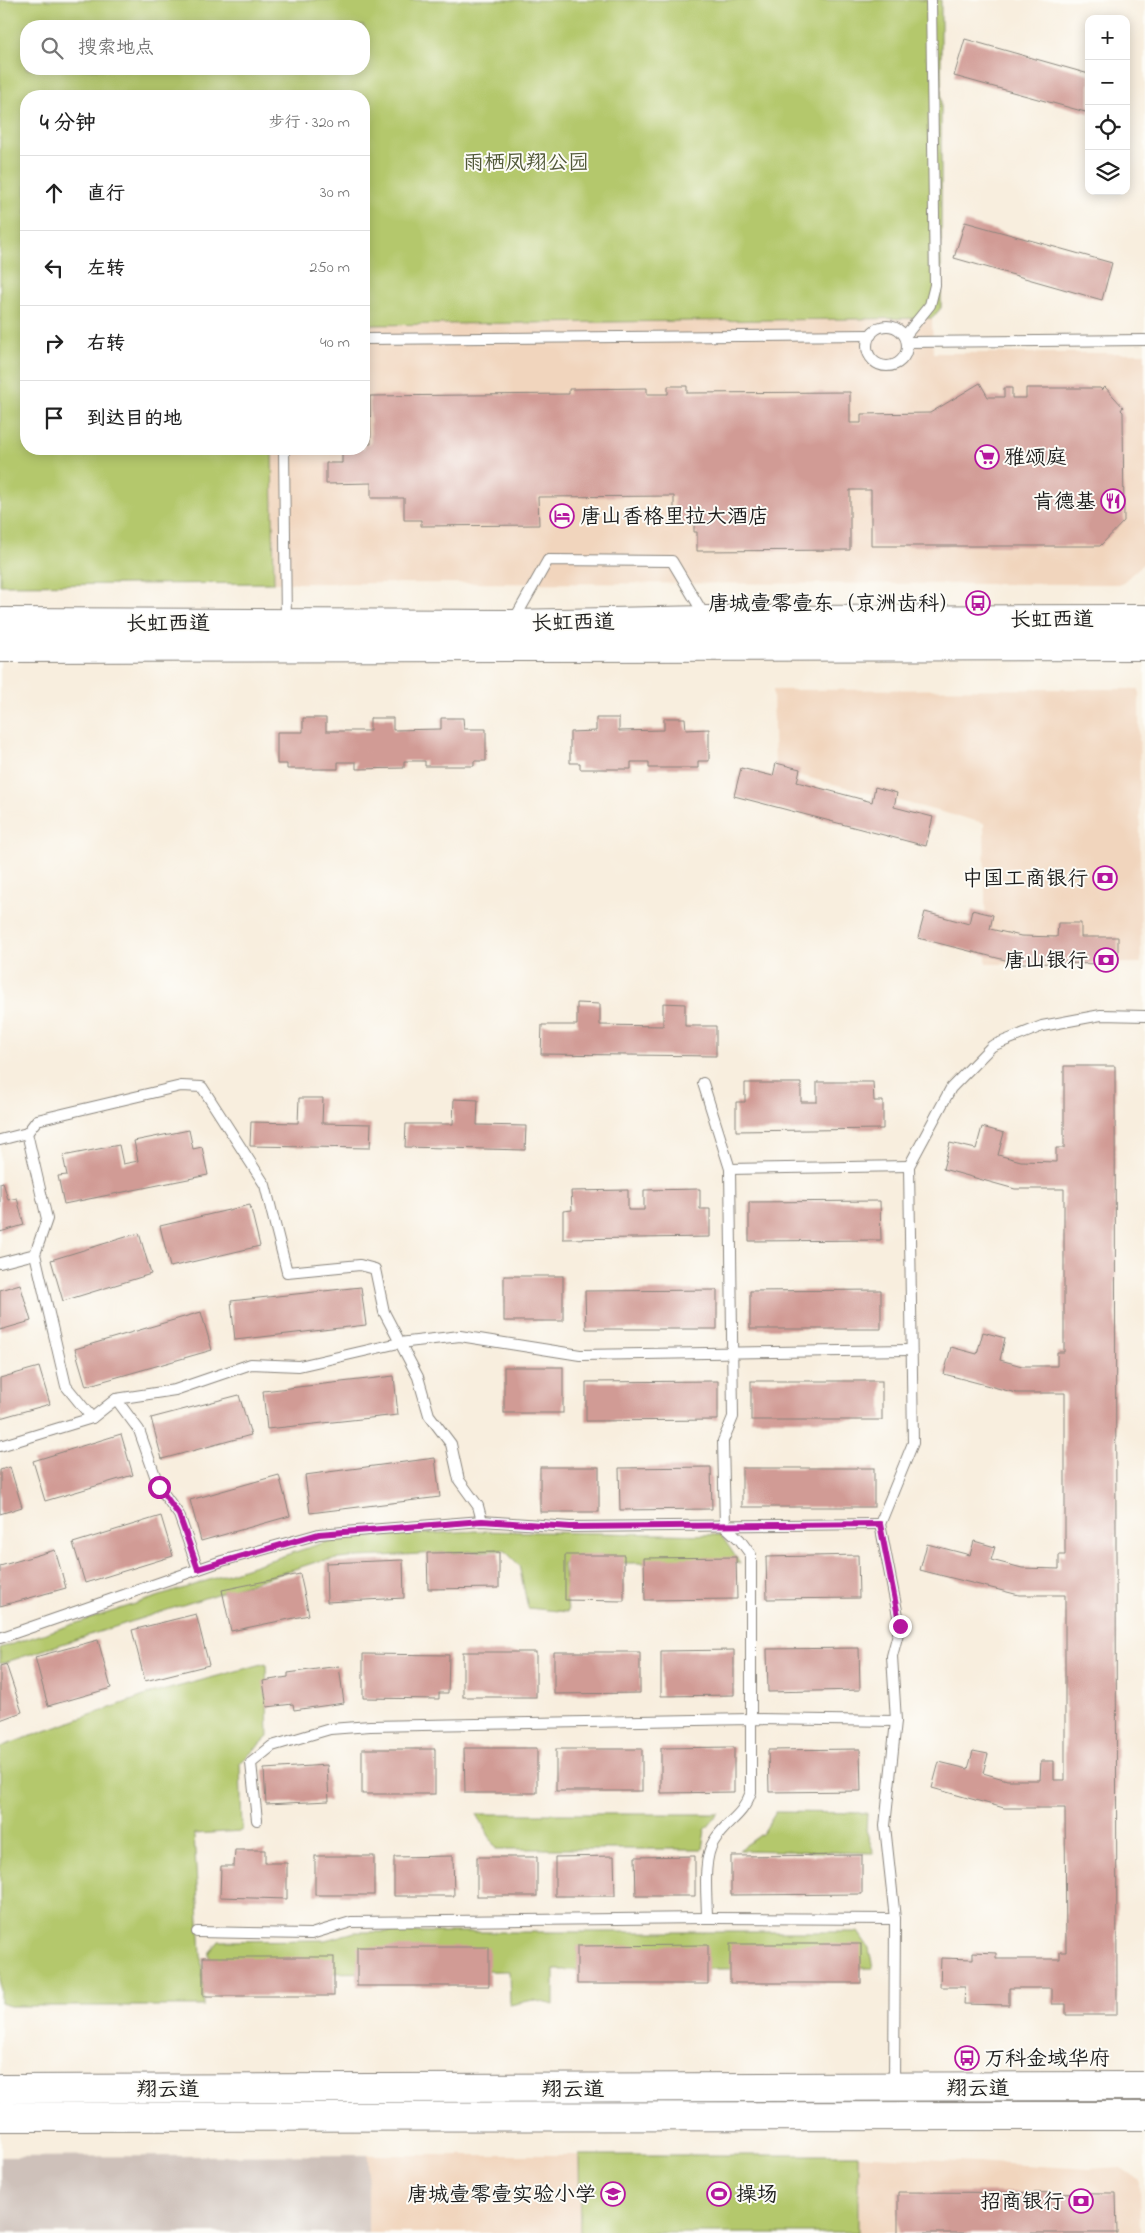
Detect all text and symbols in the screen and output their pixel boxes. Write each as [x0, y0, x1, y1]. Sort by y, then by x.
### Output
map controls [1085, 15, 1130, 195]
button: + [1085, 15, 1130, 60]
search box [20, 20, 370, 75]
icon: search [38, 34, 66, 62]
text: 搜索地点 [78, 35, 154, 62]
button: − [1085, 60, 1130, 105]
button: locate [1085, 105, 1130, 150]
text: 4 分钟 [40, 109, 96, 139]
text: 步行 · 320 m [269, 111, 350, 135]
park label: 雨栖凤翔公园 [463, 149, 589, 179]
button: layers [1085, 150, 1130, 195]
icon: ahead [40, 179, 68, 207]
text: 直行 [87, 181, 125, 208]
text: 30 m [320, 181, 350, 205]
icon: left [40, 254, 68, 282]
text: 左转 [87, 256, 125, 283]
text: 250 m [310, 256, 350, 280]
icon: right [40, 329, 68, 357]
text: 右转 [87, 331, 125, 358]
text: 40 m [320, 331, 350, 355]
icon: arrive [40, 404, 68, 432]
text: 到达目的地 [87, 406, 182, 433]
supermarket icon: 雅颂庭 [974, 444, 1000, 470]
place label: 雅颂庭 [1004, 444, 1067, 474]
place label: 肯德基 [1033, 488, 1096, 518]
restaurant icon: 肯德基 [1100, 488, 1126, 514]
hotel icon: 唐山香格里拉大酒店 [549, 503, 575, 529]
place label: 唐山香格里拉大酒店 [580, 503, 769, 533]
place label: 唐城壹零壹东（京洲齿科） [708, 590, 960, 620]
bus stop icon: 唐城壹零壹东（京洲齿科） [965, 590, 991, 616]
street label: 长虹西道 [1010, 606, 1094, 636]
street label: 长虹西道 [531, 608, 615, 640]
street label: 长虹西道 [126, 610, 210, 640]
place label: 中国工商银行 [962, 865, 1088, 895]
bank icon: 中国工商银行 [1092, 865, 1118, 891]
place label: 唐山银行 [1004, 947, 1088, 977]
bank icon: 唐山银行 [1093, 947, 1119, 973]
route start [148, 1476, 171, 1499]
route end [889, 1615, 912, 1638]
bus stop icon: 万科金域华府 [954, 2045, 980, 2071]
place label: 万科金域华府 [984, 2045, 1110, 2075]
street label: 翔云道 [947, 2075, 1010, 2105]
street label: 翔云道 [137, 2076, 200, 2106]
street label: 翔云道 [542, 2076, 605, 2106]
place label: 唐城壹零壹实验小学 [407, 2181, 596, 2211]
school or university icon: 唐城壹零壹实验小学 [600, 2181, 626, 2207]
sports icon: 操场 [706, 2181, 732, 2207]
place label: 操场 [736, 2181, 778, 2211]
place label: 招商银行 [980, 2188, 1064, 2218]
bank icon: 招商银行 [1068, 2188, 1094, 2214]

